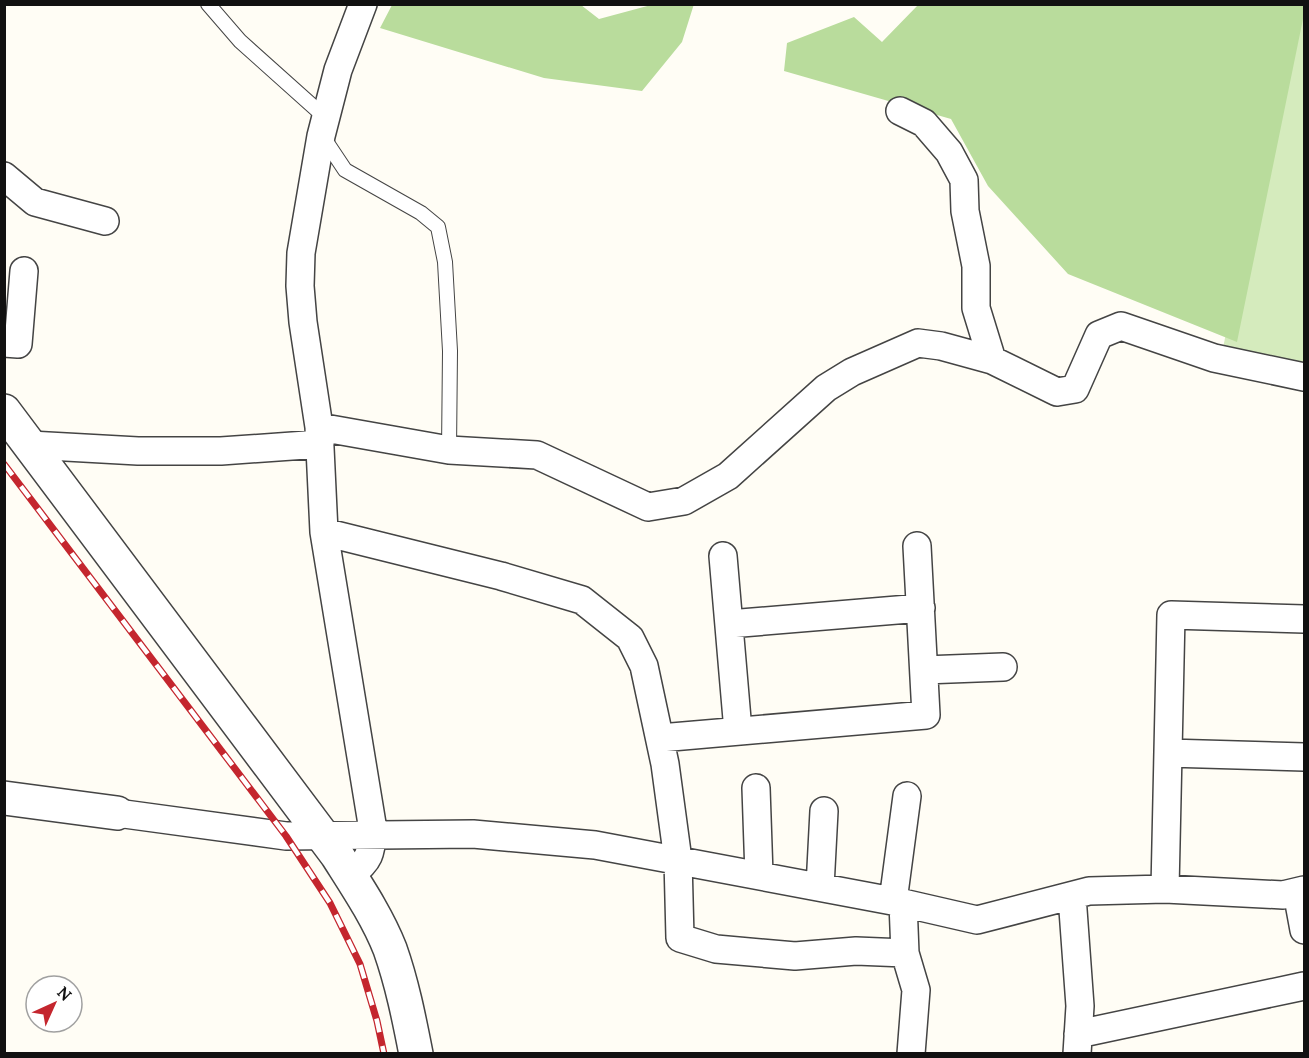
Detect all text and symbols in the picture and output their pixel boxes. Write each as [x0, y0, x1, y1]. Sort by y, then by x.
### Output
north arrow [24, 974, 84, 1034]
text: N [53, 982, 76, 1005]

